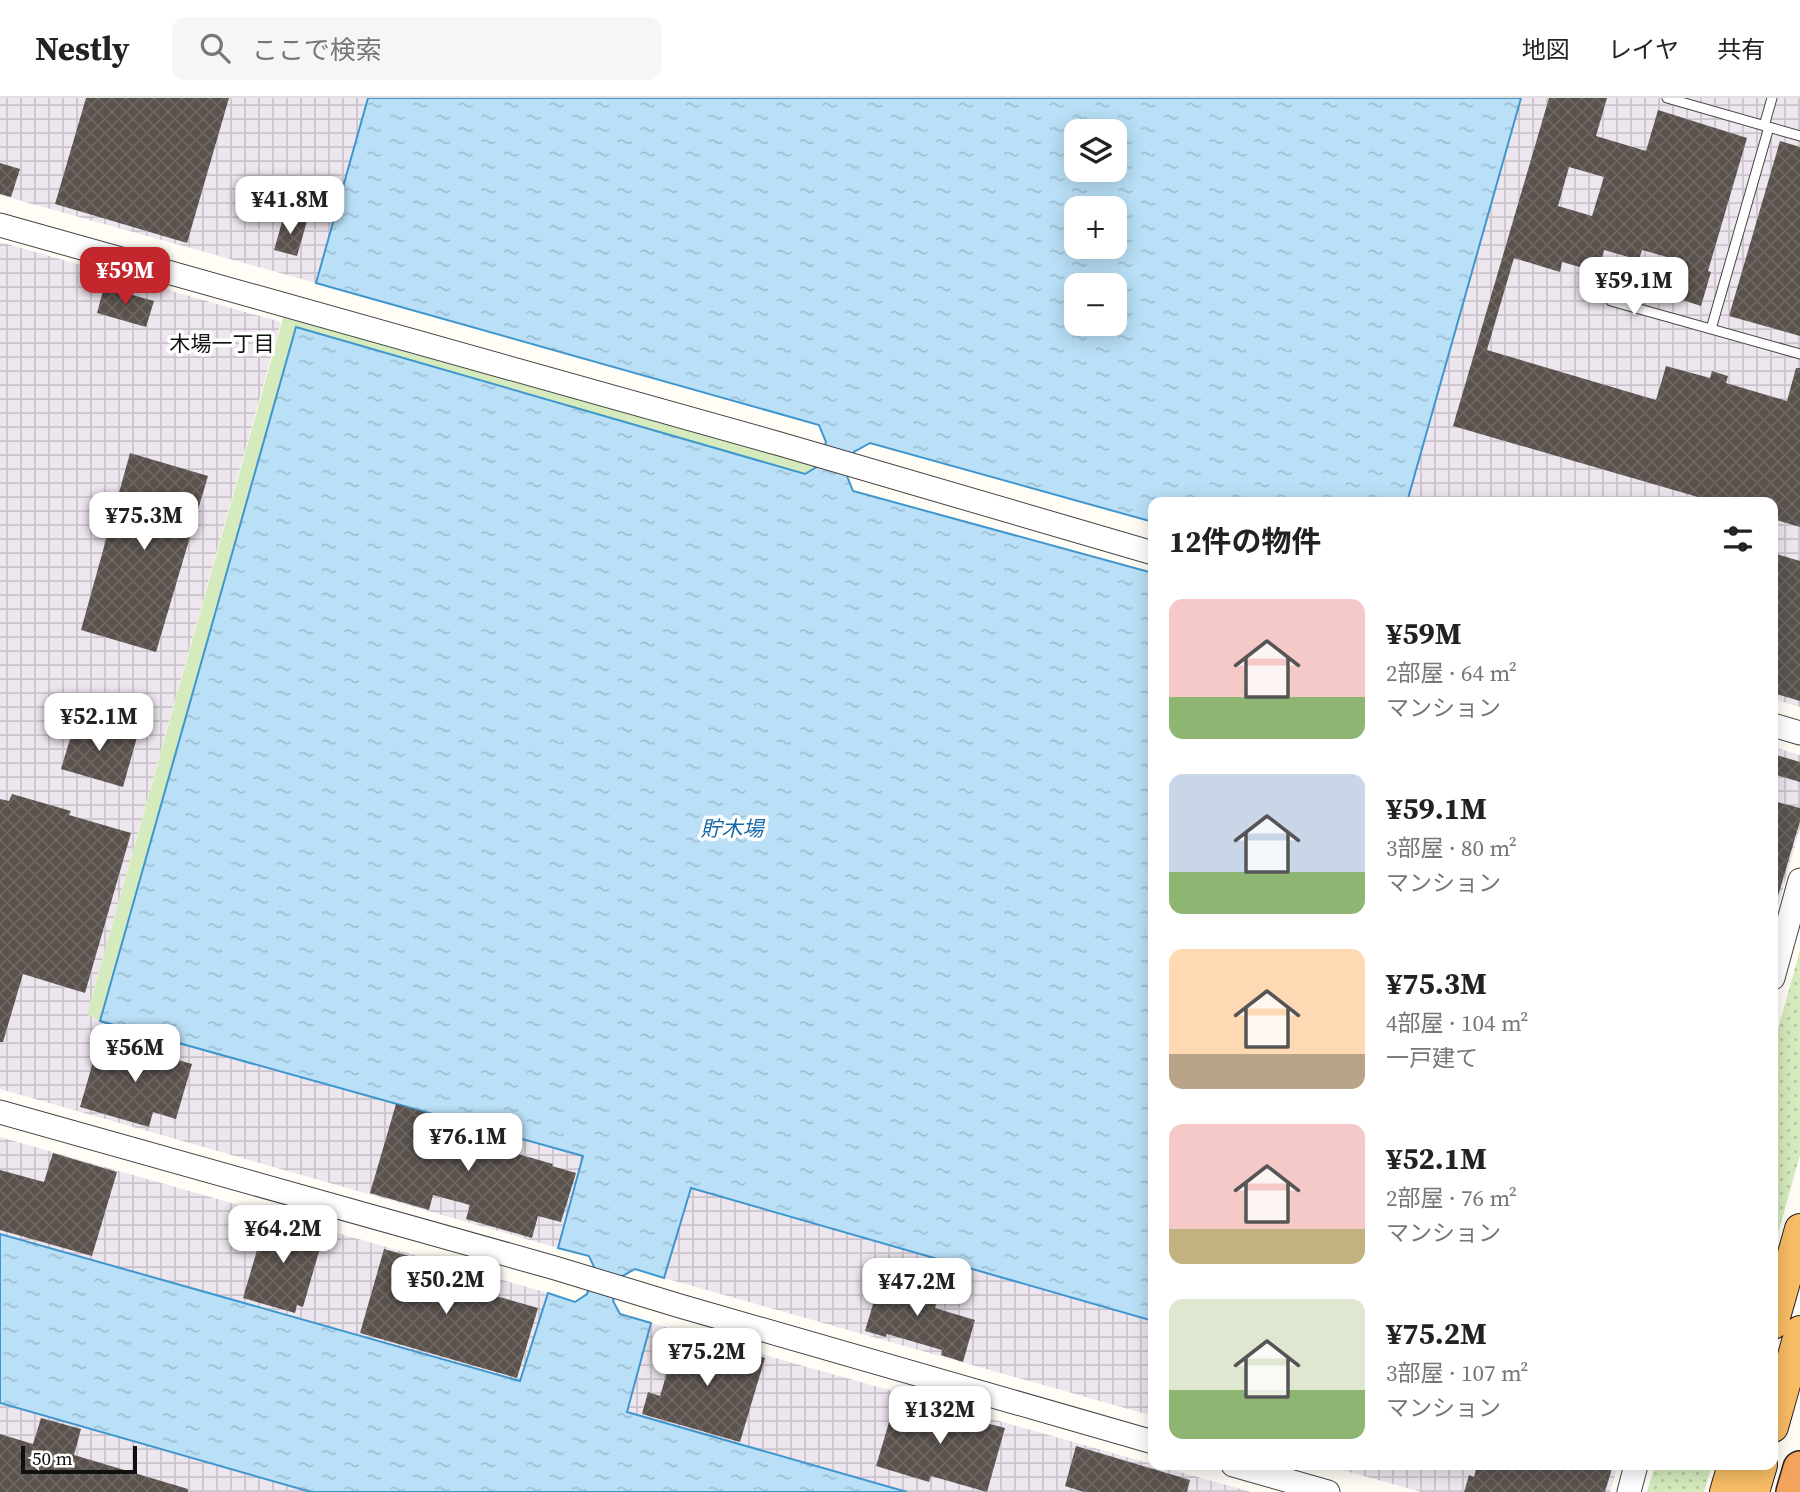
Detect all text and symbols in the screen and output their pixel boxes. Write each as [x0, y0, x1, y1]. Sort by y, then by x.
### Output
search box [172, 17, 662, 80]
text: Nestly [35, 26, 130, 71]
icon: search [196, 29, 234, 67]
text: ここで検索 [252, 32, 382, 68]
text: 地図 [1522, 33, 1570, 66]
text: レイヤ [1608, 33, 1679, 66]
text: 共有 [1717, 33, 1765, 66]
map controls [1064, 119, 1127, 336]
button: layers [1064, 119, 1127, 182]
pin: ¥41.8M [233, 176, 347, 236]
text: ¥41.8M [251, 183, 329, 215]
button: + [1064, 196, 1127, 259]
pin: ¥59M [84, 248, 166, 307]
text: ¥59M [96, 254, 154, 286]
pin: ¥59.1M [1577, 258, 1691, 317]
text: ¥59.1M [1595, 264, 1673, 296]
button: − [1064, 273, 1127, 336]
district label: 木場一丁目 [170, 329, 275, 358]
pin: ¥75.3M [87, 492, 201, 552]
text: ¥75.3M [105, 499, 183, 531]
icon: filters [1719, 520, 1757, 558]
text: 12件の物件 [1169, 521, 1322, 562]
text: ¥59M [1386, 613, 1462, 654]
icon: home [1225, 627, 1309, 711]
text: 2部屋 · 64 m² [1386, 657, 1517, 689]
text: マンション [1386, 692, 1501, 724]
pin: ¥52.1M [42, 694, 156, 753]
text: ¥52.1M [60, 700, 138, 732]
text: ¥59.1M [1386, 788, 1487, 829]
icon: home [1225, 802, 1309, 886]
water label: 貯木場 [701, 814, 765, 843]
text: 3部屋 · 80 m² [1386, 832, 1517, 864]
text: マンション [1386, 867, 1501, 899]
text: ¥75.3M [1386, 963, 1487, 1004]
icon: home [1225, 977, 1309, 1061]
text: 4部屋 · 104 m² [1386, 1007, 1529, 1039]
pin: ¥56M [94, 1024, 176, 1084]
text: ¥56M [106, 1031, 164, 1063]
text: 一戸建て [1386, 1042, 1478, 1074]
pin: ¥76.1M [411, 1114, 525, 1173]
text: ¥76.1M [429, 1120, 507, 1152]
text: ¥52.1M [1386, 1138, 1487, 1179]
icon: home [1225, 1152, 1309, 1236]
text: 2部屋 · 76 m² [1386, 1182, 1517, 1214]
pin: ¥64.2M [226, 1206, 340, 1265]
text: ¥64.2M [244, 1212, 322, 1244]
text: マンション [1386, 1217, 1501, 1249]
pin: ¥50.2M [389, 1256, 503, 1316]
pin: ¥47.2M [860, 1258, 974, 1318]
text: ¥50.2M [407, 1263, 485, 1295]
text: ¥47.2M [878, 1265, 956, 1297]
text: ¥75.2M [1386, 1313, 1487, 1354]
icon: home [1225, 1327, 1309, 1411]
pin: ¥75.2M [650, 1328, 764, 1388]
text: ¥75.2M [668, 1335, 746, 1367]
text: 3部屋 · 107 m² [1386, 1357, 1529, 1389]
pin: ¥132M [891, 1386, 989, 1446]
text: マンション [1386, 1392, 1501, 1424]
text: ¥132M [905, 1393, 975, 1425]
scale bar [21, 1443, 136, 1475]
text: 50 m [32, 1445, 73, 1471]

